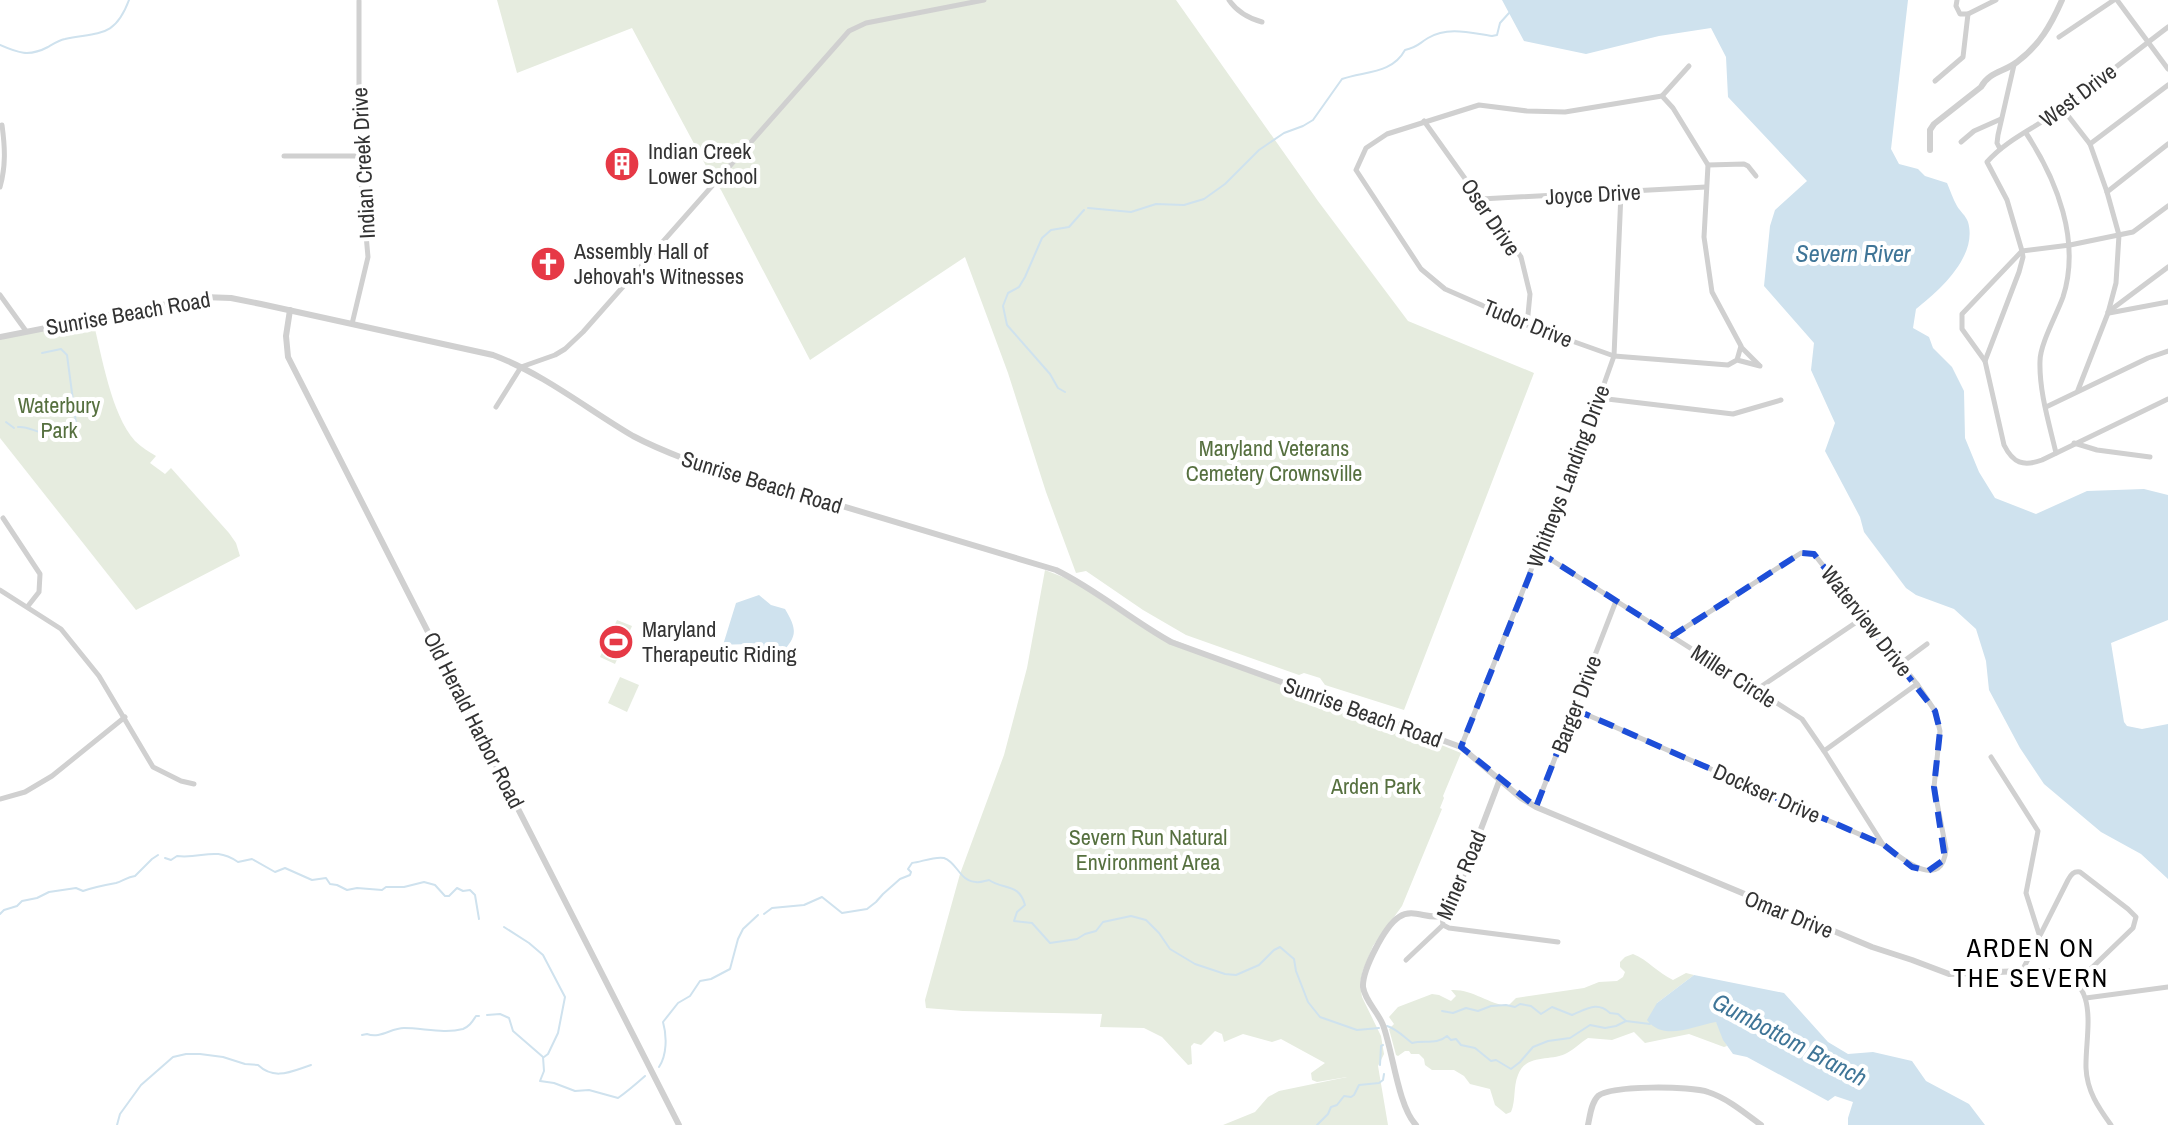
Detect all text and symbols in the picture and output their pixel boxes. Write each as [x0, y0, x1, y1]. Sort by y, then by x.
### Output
street label: West Drive [2033, 56, 2123, 134]
street label: Indian Creek Drive [344, 87, 382, 239]
place label: Indian Creek Lower School [648, 136, 757, 191]
building icon: Indian Creek Lower School [603, 145, 641, 183]
street label: Oser Drive [1454, 172, 1528, 262]
street label: Joyce Drive [1545, 177, 1641, 211]
place label: Assembly Hall of Jehovah's Witnesses [573, 236, 744, 291]
water label: Severn River [1796, 237, 1912, 269]
church icon: Assembly Hall of Jehovah's Witnesses [529, 245, 567, 283]
street label: Sunrise Beach Road [43, 284, 213, 342]
street label: Tudor Drive [1479, 292, 1577, 354]
street label: Whitneys Landing Drive [1519, 380, 1617, 572]
park label: Waterbury Park [18, 390, 100, 445]
park label: Maryland Veterans Cemetery Crownsville [1186, 433, 1362, 488]
street label: Sunrise Beach Road [678, 443, 846, 521]
street label: Waterview Drive [1814, 559, 1920, 683]
place label: Maryland Therapeutic Riding [642, 614, 796, 669]
sports icon: Maryland Therapeutic Riding [597, 623, 635, 661]
street label: Old Herald Harbor Road [416, 627, 532, 813]
street label: Miller Circle [1685, 637, 1783, 715]
street label: Barger Drive [1544, 651, 1608, 757]
street label: Sunrise Beach Road [1280, 669, 1446, 755]
street label: Dockser Drive [1709, 756, 1825, 830]
park label: Arden Park [1330, 771, 1422, 801]
park label: Severn Run Natural Environment Area [1069, 822, 1227, 877]
street label: Miner Road [1429, 826, 1493, 924]
street label: Omar Drive [1740, 883, 1838, 945]
district label: ARDEN ON THE SEVERN [1953, 930, 2109, 995]
water label: Gumbottom Branch [1707, 985, 1873, 1093]

